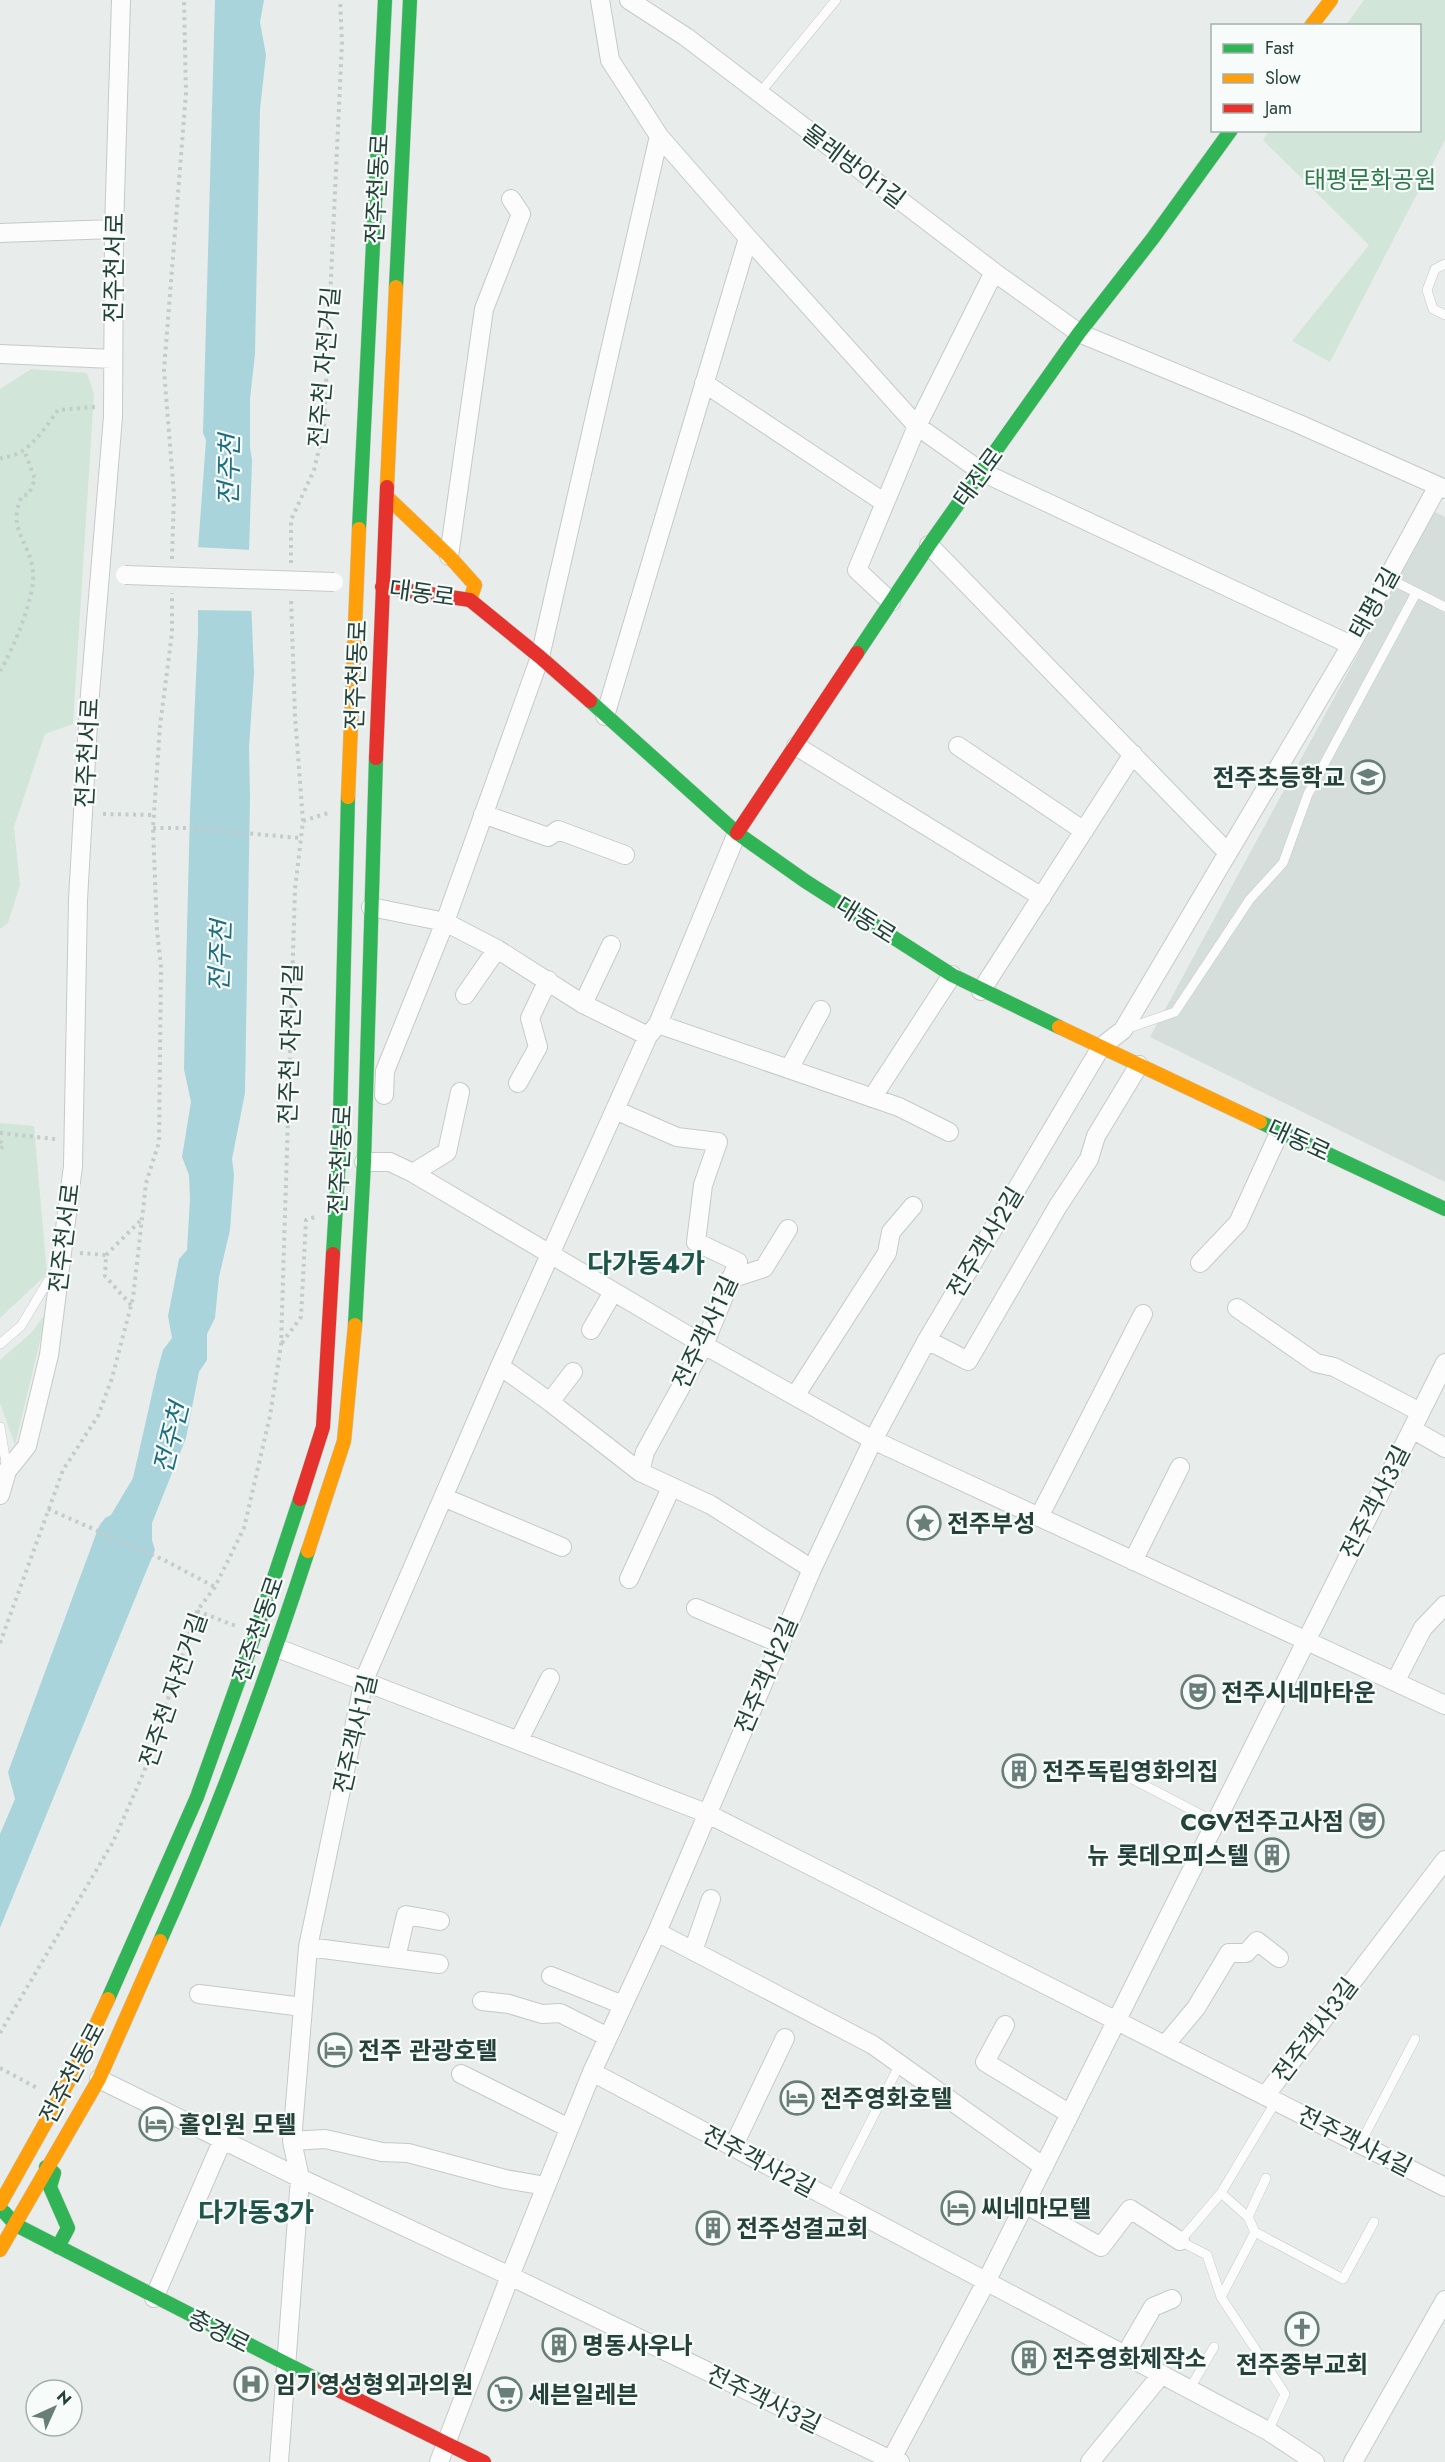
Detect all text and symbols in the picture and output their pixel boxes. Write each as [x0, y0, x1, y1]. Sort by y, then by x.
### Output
legend [1211, 24, 1421, 132]
text: Fast [1265, 35, 1294, 61]
text: Slow [1265, 65, 1302, 91]
text: Jam [1263, 95, 1292, 121]
street label: 물레방아1길 [795, 116, 913, 216]
street label: 전주천동로 [357, 133, 397, 245]
park label: 태평문화공원 [1304, 162, 1436, 197]
street label: 전주천서로 [96, 212, 132, 324]
street label: 전주천 자전거길 [300, 285, 348, 449]
water label: 전주천 [209, 431, 249, 506]
street label: 태진로 [944, 440, 1012, 514]
street label: 태평1길 [1340, 561, 1408, 645]
street label: 대동로 [387, 571, 457, 615]
street label: 전주천동로 [337, 619, 375, 731]
street label: 전주천서로 [67, 697, 107, 809]
school or university icon: 전주초등학교 [1350, 759, 1386, 795]
place label: 전주초등학교 [1213, 760, 1345, 795]
street label: 대동로 [829, 888, 903, 952]
water label: 전주천 [200, 916, 240, 993]
street label: 전주천 자전거길 [270, 963, 310, 1125]
street label: 전주천동로 [320, 1104, 360, 1216]
street label: 대동로 [1262, 1110, 1336, 1170]
street label: 전주객사2길 [938, 1180, 1032, 1304]
street label: 전주천서로 [40, 1181, 88, 1295]
district label: 다가동4가 [587, 1244, 705, 1283]
street label: 전주객사1길 [664, 1270, 746, 1394]
water label: 전주천 [144, 1396, 199, 1477]
street label: 전주객사3길 [1331, 1439, 1419, 1565]
place icon: 전주부성 [906, 1505, 942, 1541]
place label: 전주부성 [947, 1506, 1035, 1541]
street label: 전주천동로 [223, 1571, 293, 1687]
street label: 전주천 자전거길 [130, 1608, 216, 1772]
street label: 전주객사2길 [726, 1611, 806, 1739]
street label: 전주객사1길 [324, 1671, 386, 1797]
theatre icon: 전주시네마타운 [1180, 1674, 1216, 1710]
place label: 전주시네마타운 [1221, 1675, 1376, 1710]
building icon: 전주독립영화의집 [1001, 1753, 1037, 1789]
place label: 전주독립영화의집 [1042, 1754, 1219, 1789]
theatre icon: CGV전주고사점 [1349, 1803, 1385, 1839]
place label: CGV전주고사점 [1180, 1804, 1344, 1839]
building icon: 뉴 롯데오피스텔 [1254, 1837, 1290, 1873]
place label: 뉴 롯데오피스텔 [1087, 1838, 1249, 1873]
street label: 전주객사3길 [1264, 1970, 1366, 2090]
street label: 전주천동로 [31, 2016, 113, 2130]
hotel icon: 전주 관광호텔 [317, 2032, 353, 2068]
place label: 전주 관광호텔 [358, 2033, 498, 2068]
hotel icon: 전주영화호텔 [779, 2080, 815, 2116]
place label: 전주영화호텔 [820, 2081, 952, 2116]
street label: 전주객사4길 [1292, 2097, 1418, 2185]
hotel icon: 홀인원 모텔 [138, 2106, 174, 2142]
place label: 홀인원 모텔 [179, 2107, 297, 2142]
street label: 전주객사2길 [696, 2116, 822, 2206]
hotel icon: 씨네마모텔 [940, 2190, 976, 2226]
place label: 씨네마모텔 [981, 2191, 1091, 2226]
district label: 다가동3가 [198, 2193, 314, 2232]
building icon: 전주성결교회 [695, 2210, 731, 2246]
place label: 전주성결교회 [736, 2211, 868, 2246]
street label: 충경로 [182, 2300, 256, 2362]
church icon: 전주중부교회 [1284, 2311, 1320, 2347]
building icon: 명동사우나 [541, 2327, 577, 2363]
place label: 명동사우나 [582, 2328, 692, 2363]
building icon: 전주영화제작소 [1011, 2340, 1047, 2376]
place label: 전주영화제작소 [1052, 2341, 1207, 2376]
place label: 전주중부교회 [1236, 2347, 1368, 2382]
street label: 전주객사3길 [701, 2356, 827, 2442]
hospital icon: 임기영성형외과의원 [233, 2366, 269, 2402]
place label: 임기영성형외과의원 [274, 2367, 473, 2402]
supermarket icon: 세븐일레븐 [487, 2376, 523, 2412]
place label: 세븐일레븐 [528, 2377, 638, 2412]
north arrow [24, 2378, 84, 2438]
text: N [52, 2385, 77, 2410]

